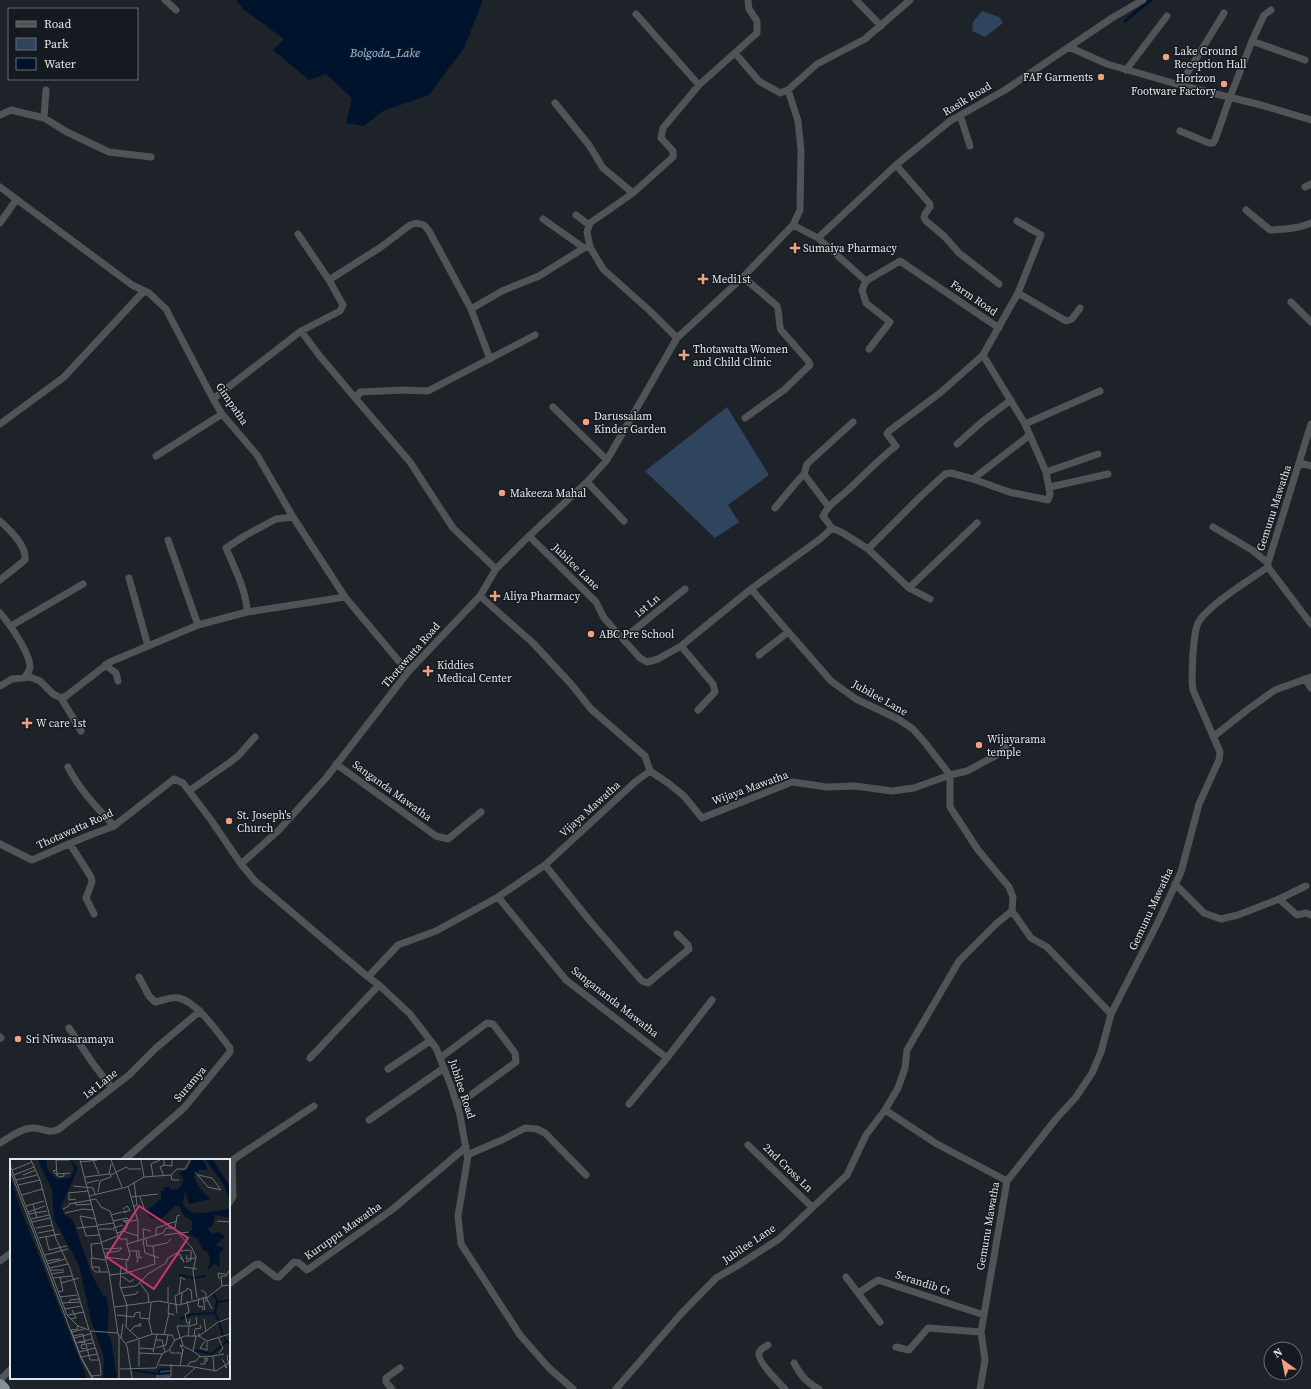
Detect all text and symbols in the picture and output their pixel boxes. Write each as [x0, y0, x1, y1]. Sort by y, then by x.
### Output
legend [8, 8, 138, 80]
text: Road [44, 16, 71, 32]
text: Park [44, 36, 69, 52]
place label: Lake Ground Reception Hall [1174, 44, 1247, 72]
water label: Bolgoda_Lake [349, 45, 420, 61]
marker: Lake Ground Reception Hall [1161, 52, 1171, 62]
text: Water [44, 56, 76, 72]
place label: FAF Garments [1023, 70, 1093, 85]
place label: Horizon Footware Factory [1131, 71, 1216, 99]
marker: FAF Garments [1096, 72, 1106, 82]
street label: Rasik Road [940, 78, 995, 119]
marker: Horizon Footware Factory [1219, 79, 1229, 89]
place label: Sumaiya Pharmacy [803, 241, 897, 256]
marker: Sumaiya Pharmacy [790, 243, 800, 253]
place label: Medi1st [712, 272, 751, 287]
marker: Medi1st [697, 273, 709, 285]
street label: Farm Road [948, 277, 1001, 320]
place label: Thotawatta Women and Child Clinic [693, 342, 788, 370]
marker: Thotawatta Women and Child Clinic [678, 349, 690, 361]
street label: Gimpatha [212, 380, 252, 429]
place label: Darussalam Kinder Garden [594, 409, 667, 437]
marker: Darussalam Kinder Garden [581, 417, 591, 427]
street label: Gemunu Mawatha [1253, 463, 1295, 553]
place label: Makeeza Mahal [510, 486, 586, 501]
marker: Makeeza Mahal [497, 488, 507, 498]
street label: Jubilee Lane [548, 540, 604, 594]
place label: Aliya Pharmacy [503, 589, 580, 604]
marker: Aliya Pharmacy [490, 591, 500, 601]
street label: 1st Ln [631, 591, 663, 621]
street label: Thotawatta Road [378, 618, 444, 691]
place label: ABC Pre School [599, 627, 674, 642]
marker: ABC Pre School [586, 629, 596, 639]
place label: Kiddies Medical Center [437, 658, 512, 686]
marker: Kiddies Medical Center [422, 665, 434, 677]
street label: Jubilee Lane [849, 676, 911, 720]
place label: W care 1st [36, 716, 87, 731]
marker: W care 1st [21, 717, 33, 729]
place label: Wijayarama temple [987, 732, 1046, 760]
marker: Wijayarama temple [974, 740, 984, 750]
street label: Sanganda Mawatha [349, 757, 435, 825]
street label: Wijaya Mawatha [710, 767, 791, 809]
street label: Vijaya Mawatha [556, 777, 624, 840]
street label: Thotawatta Road [34, 805, 116, 853]
place label: St. Joseph's Church [237, 808, 291, 836]
marker: St. Joseph's Church [224, 816, 234, 826]
street label: Gemunu Mawatha [1125, 865, 1177, 953]
street label: Sangananda Mawatha [568, 963, 662, 1041]
place label: Sri Niwasaramaya [26, 1032, 114, 1047]
marker: Sri Niwasaramaya [13, 1034, 23, 1044]
street label: Jubilee Road [445, 1056, 479, 1121]
street label: Suramya [170, 1063, 210, 1105]
street label: 1st Lane [79, 1065, 121, 1102]
street label: 2nd Cross Ln [760, 1140, 816, 1196]
inset map [10, 1159, 230, 1379]
street label: Gemunu Mawatha [973, 1180, 1003, 1271]
street label: Kuruppu Mawatha [302, 1199, 385, 1263]
street label: Jubilee Lane [719, 1220, 779, 1268]
street label: Serandib Ct [894, 1267, 953, 1299]
north arrow [1263, 1341, 1303, 1381]
text: N [1270, 1345, 1285, 1362]

